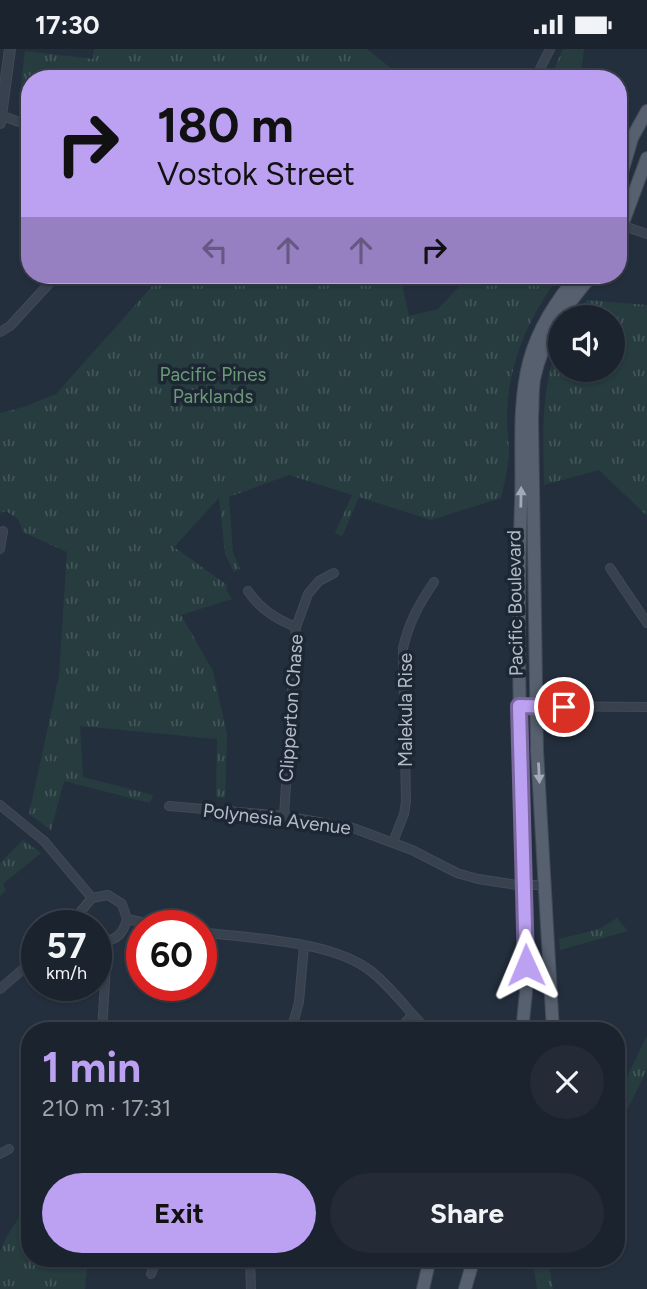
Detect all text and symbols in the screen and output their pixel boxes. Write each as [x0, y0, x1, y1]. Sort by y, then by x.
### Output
text: 17:30 [35, 9, 100, 41]
text: 180 m [157, 95, 294, 154]
icon: right [42, 98, 133, 189]
text: Vostok Street [157, 155, 355, 193]
icon: left [196, 231, 234, 269]
icon: ahead [269, 231, 307, 269]
icon: ahead [342, 231, 380, 269]
icon: right [415, 231, 453, 269]
map controls [548, 305, 625, 382]
button: sound [548, 305, 625, 382]
park label: Pacific Pines Parklands [160, 363, 267, 408]
one-way arrow [515, 486, 527, 508]
street label: Pacific Boulevard [502, 530, 528, 676]
street label: Clipperton Chase [274, 633, 308, 783]
street label: Malekula Rise [394, 653, 417, 767]
pin [534, 677, 594, 737]
icon: arrive [545, 688, 583, 726]
one-way arrow [533, 762, 544, 784]
street label: Polynesia Avenue [202, 799, 352, 839]
speed limit sign: 60 [126, 910, 217, 1001]
text: 57 [47, 925, 86, 967]
position arrow [489, 928, 563, 1002]
text: km/h [46, 962, 87, 984]
text: 1 min [42, 1042, 141, 1093]
button: close [530, 1045, 604, 1119]
text: 210 m · 17:31 [42, 1094, 171, 1122]
button: Exit [42, 1173, 316, 1253]
button: Share [330, 1173, 604, 1253]

